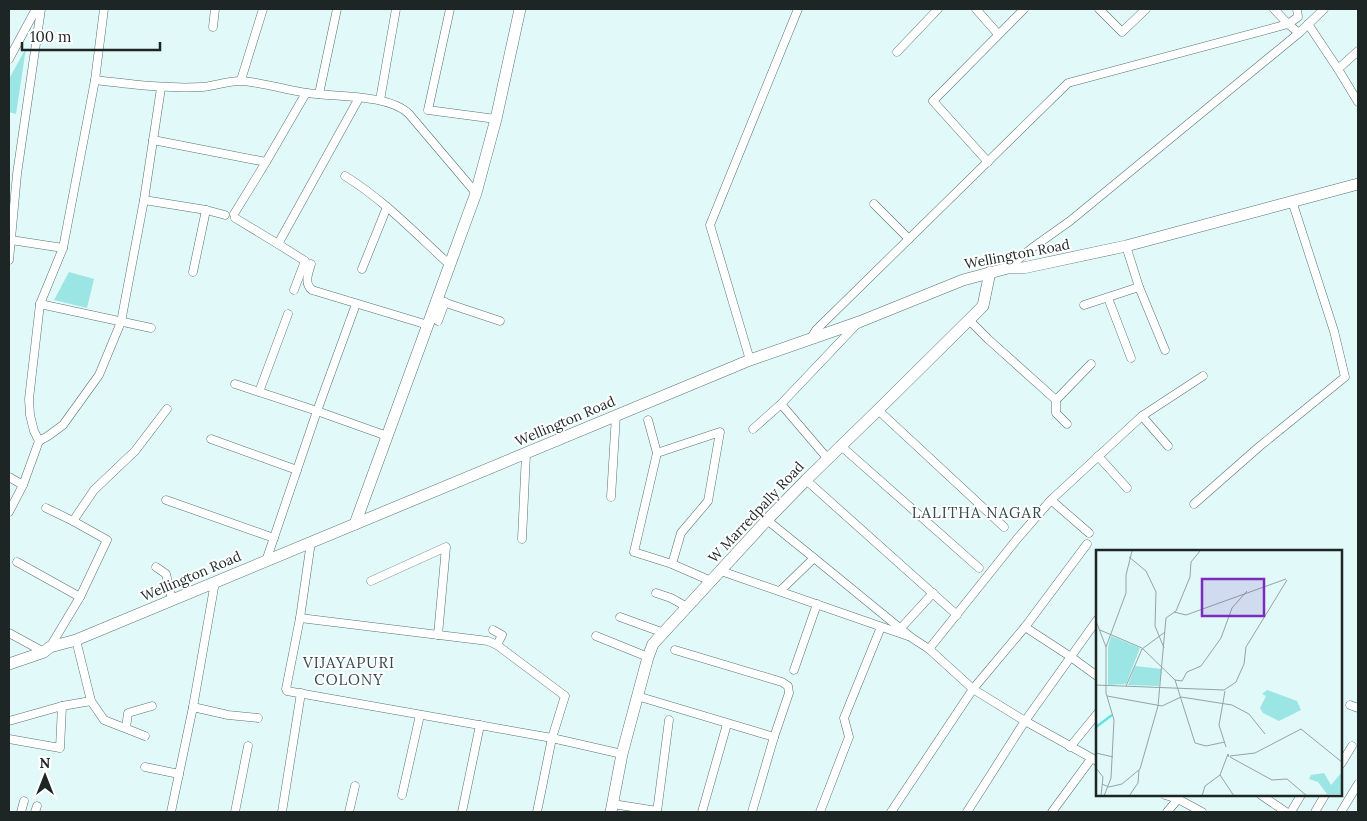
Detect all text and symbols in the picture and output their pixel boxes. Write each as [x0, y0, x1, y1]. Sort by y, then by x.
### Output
scale bar [22, 20, 160, 52]
text: 100 m [30, 27, 71, 46]
street label: Wellington Road [963, 235, 1071, 273]
street label: Wellington Road [512, 392, 618, 450]
street label: W Marredpally Road [704, 457, 808, 567]
district label: LALITHA NAGAR [912, 503, 1042, 522]
street label: Wellington Road [138, 547, 244, 605]
inset map [1096, 550, 1342, 796]
district label: VIJAYAPURI COLONY [302, 653, 395, 689]
north arrow [20, 751, 70, 801]
text: N [40, 754, 51, 772]

